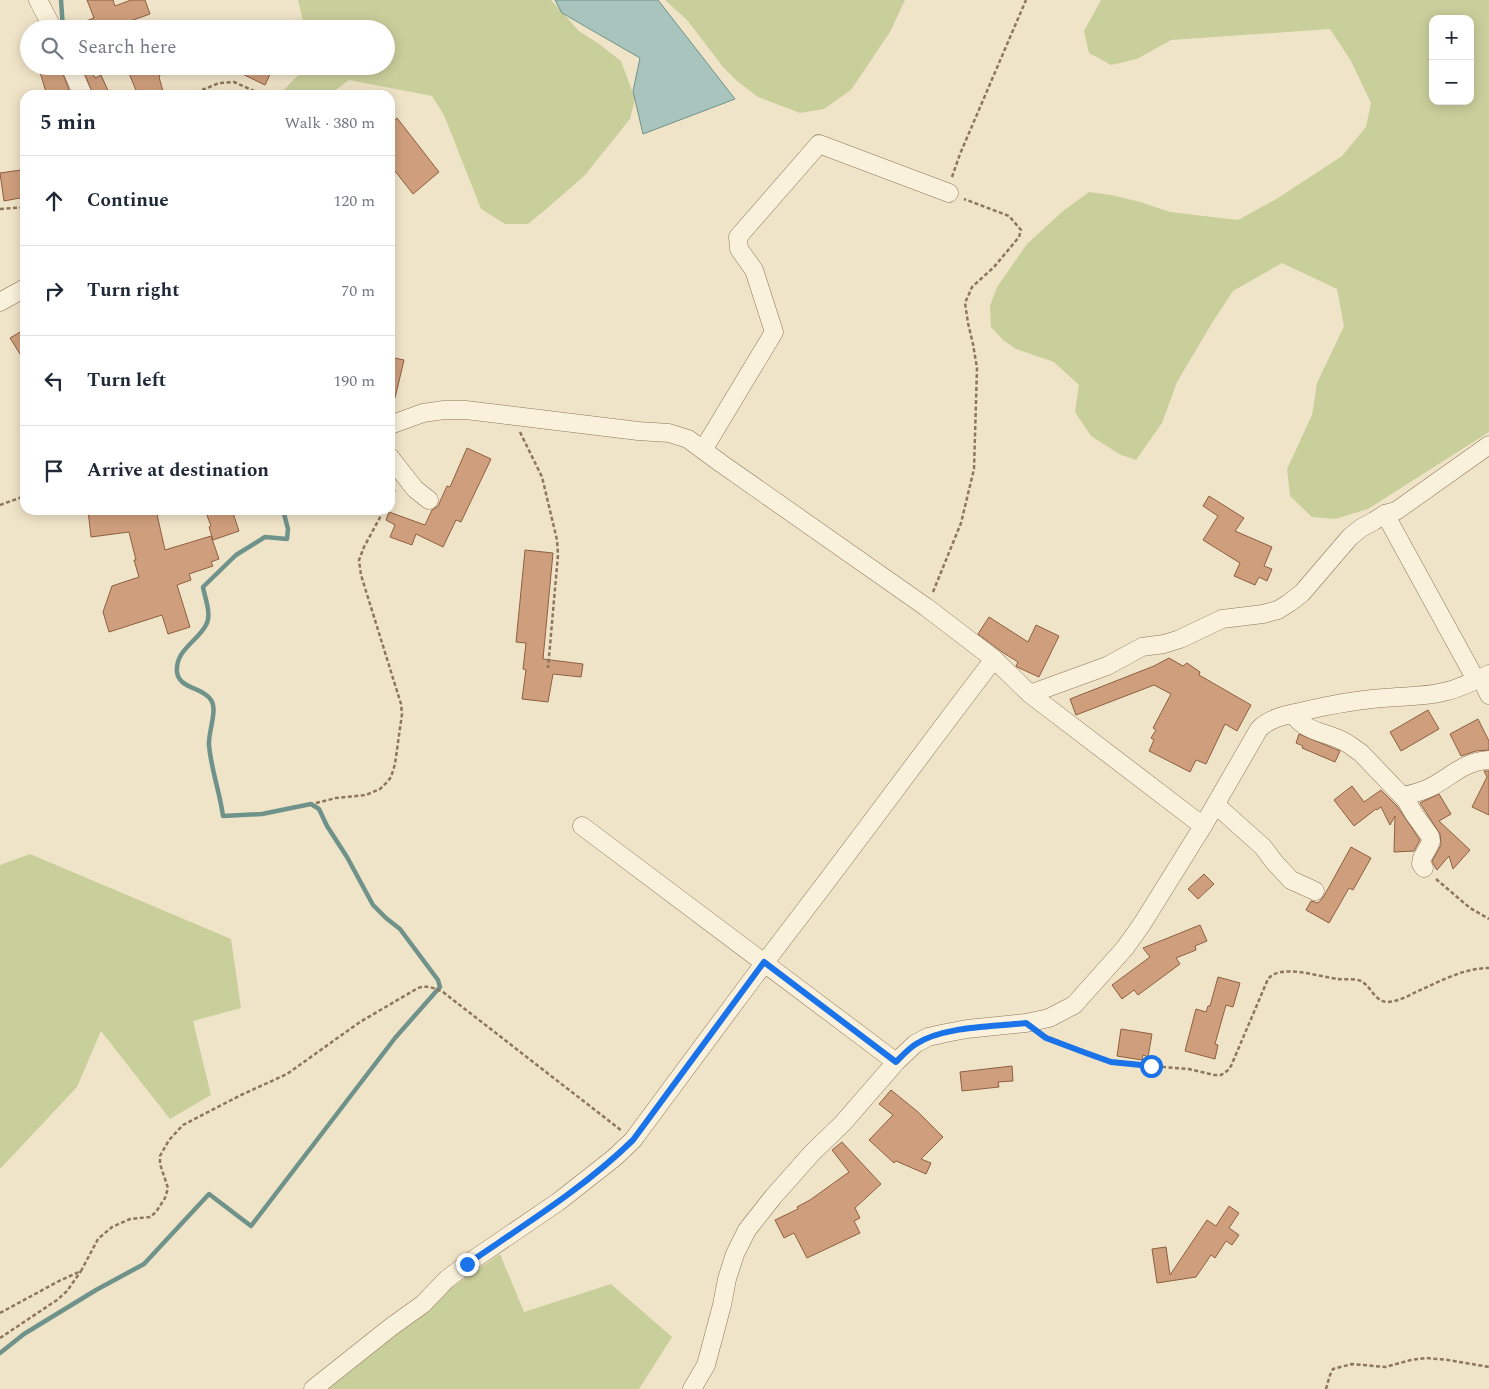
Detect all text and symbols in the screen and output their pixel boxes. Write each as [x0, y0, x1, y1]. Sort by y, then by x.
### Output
map controls [1429, 15, 1474, 105]
button: + [1429, 15, 1474, 60]
search box [20, 20, 395, 75]
text: Search here [78, 33, 177, 62]
icon: search [38, 34, 66, 62]
button: − [1429, 60, 1474, 105]
text: 5 min [40, 107, 96, 139]
text: Walk · 380 m [284, 111, 375, 135]
text: Continue [87, 186, 169, 215]
icon: ahead [40, 187, 68, 215]
text: 120 m [333, 189, 375, 213]
text: Turn right [87, 276, 180, 305]
icon: right [40, 277, 68, 305]
text: 70 m [341, 279, 375, 303]
text: Turn left [87, 366, 166, 395]
icon: left [40, 367, 68, 395]
text: 190 m [333, 369, 375, 393]
text: Arrive at destination [87, 456, 269, 485]
icon: arrive [40, 457, 68, 485]
route start [1140, 1055, 1163, 1078]
route end [456, 1253, 479, 1276]

